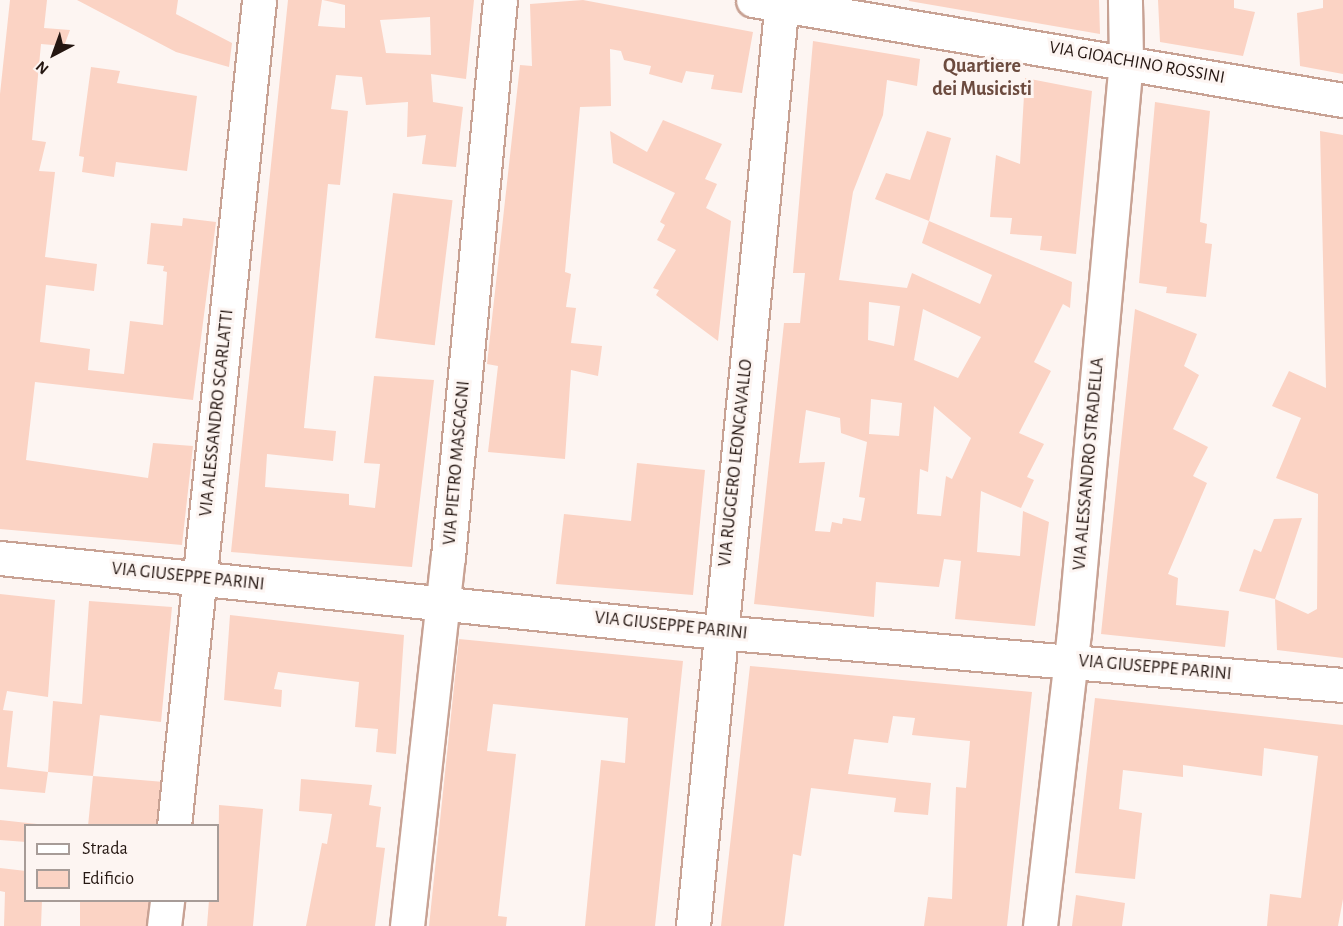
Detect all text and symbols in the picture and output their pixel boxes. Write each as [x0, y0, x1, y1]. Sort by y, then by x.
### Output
north arrow [24, 24, 84, 84]
street label: VIA GIOACHINO ROSSINI [1047, 37, 1227, 89]
district label: Quartiere dei Musicisti [932, 54, 1032, 101]
text: N [33, 58, 52, 77]
street label: VIA ALESSANDRO SCARLATTI [195, 308, 239, 518]
street label: VIA ALESSANDRO STRADELLA [1069, 357, 1109, 571]
street label: VIA RUGGERO LEONCAVALLO [714, 358, 758, 568]
street label: VIA PIETRO MASCAGNI [439, 380, 475, 546]
street label: VIA GIUSEPPE PARINI [111, 558, 265, 596]
street label: VIA GIUSEPPE PARINI [594, 607, 748, 645]
street label: VIA GIUSEPPE PARINI [1078, 651, 1232, 685]
legend [24, 824, 219, 902]
text: Strada [82, 840, 128, 858]
text: Edificio [82, 870, 134, 888]

